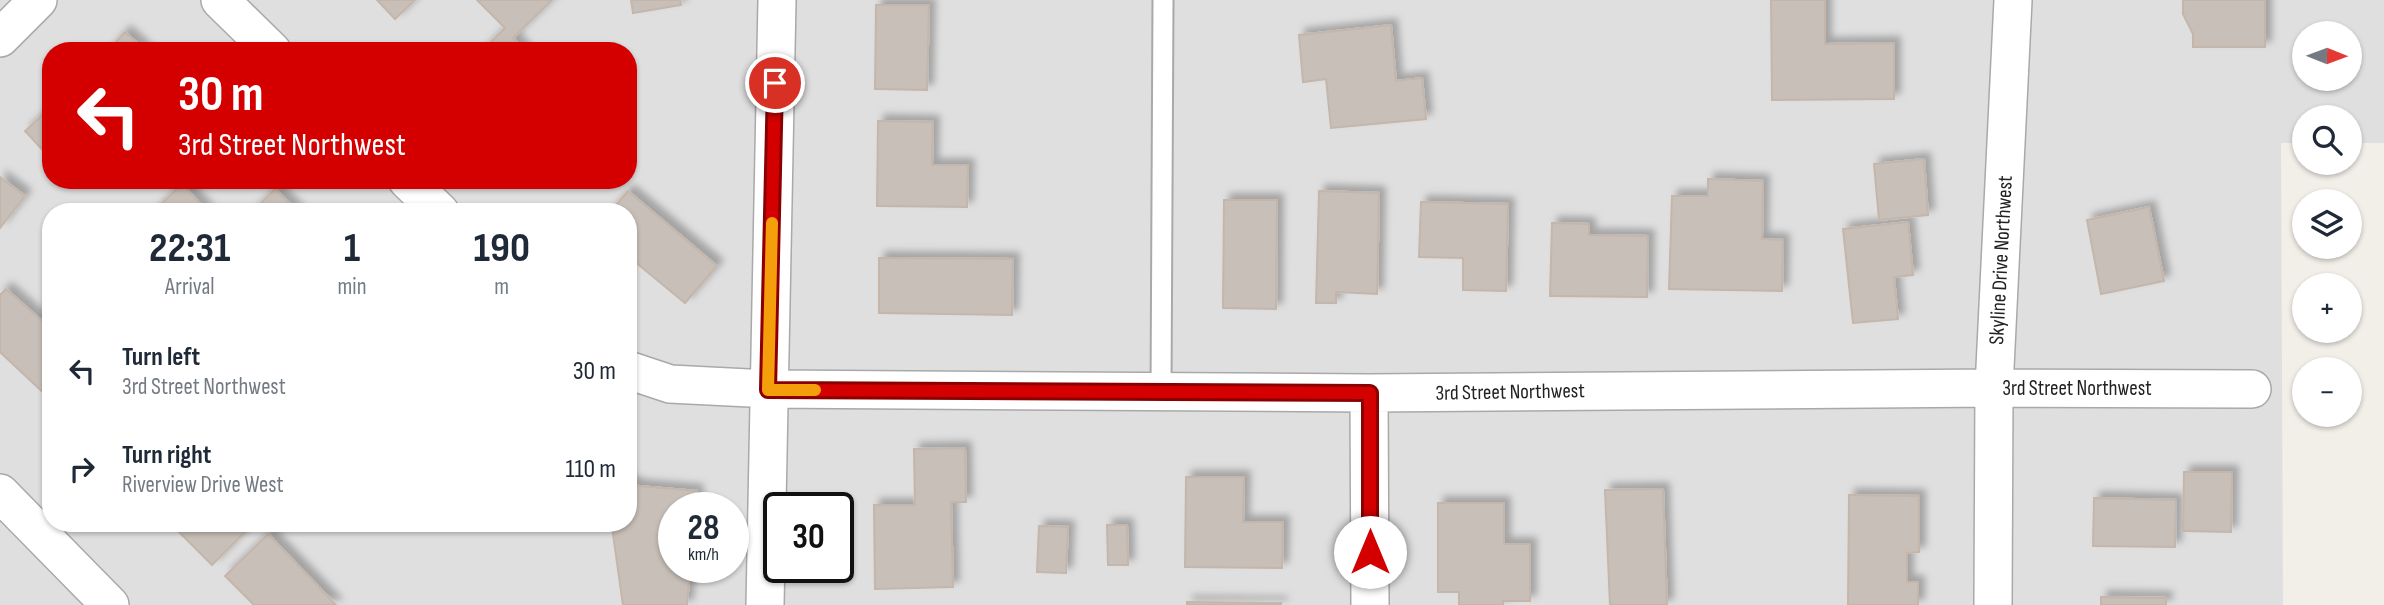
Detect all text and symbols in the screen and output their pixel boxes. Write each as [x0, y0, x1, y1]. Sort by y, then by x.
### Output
north arrow [2292, 21, 2362, 91]
map controls [2292, 21, 2362, 427]
pin [745, 53, 805, 113]
icon: arrive [756, 64, 794, 102]
text: 30 m [178, 66, 263, 125]
icon: left [63, 70, 154, 161]
button: search [2292, 105, 2362, 175]
text: 3rd Street Northwest [178, 126, 406, 165]
street label: Skyline Drive Northwest [1984, 175, 2018, 345]
button: layers [2292, 189, 2362, 259]
text: 22:31 [149, 223, 231, 274]
text: 1 [344, 223, 360, 274]
text: 190 [474, 223, 530, 274]
text: Arrival [165, 273, 215, 301]
text: min [338, 273, 366, 301]
text: m [494, 273, 509, 301]
button: + [2292, 273, 2362, 343]
text: Turn left [122, 342, 200, 373]
icon: left [63, 352, 101, 390]
text: 30 m [573, 356, 616, 387]
button: − [2292, 357, 2362, 427]
text: 3rd Street Northwest [122, 373, 286, 401]
street label: 3rd Street Northwest [2002, 376, 2152, 401]
street label: 3rd Street Northwest [1435, 378, 1585, 406]
text: Turn right [122, 440, 211, 471]
icon: right [63, 450, 101, 488]
text: 110 m [565, 454, 616, 485]
text: Riverview Drive West [122, 471, 283, 499]
speed limit sign: 30 [763, 492, 854, 583]
text: 28 [688, 507, 719, 550]
position arrow [1333, 515, 1407, 589]
text: km/h [688, 544, 719, 565]

